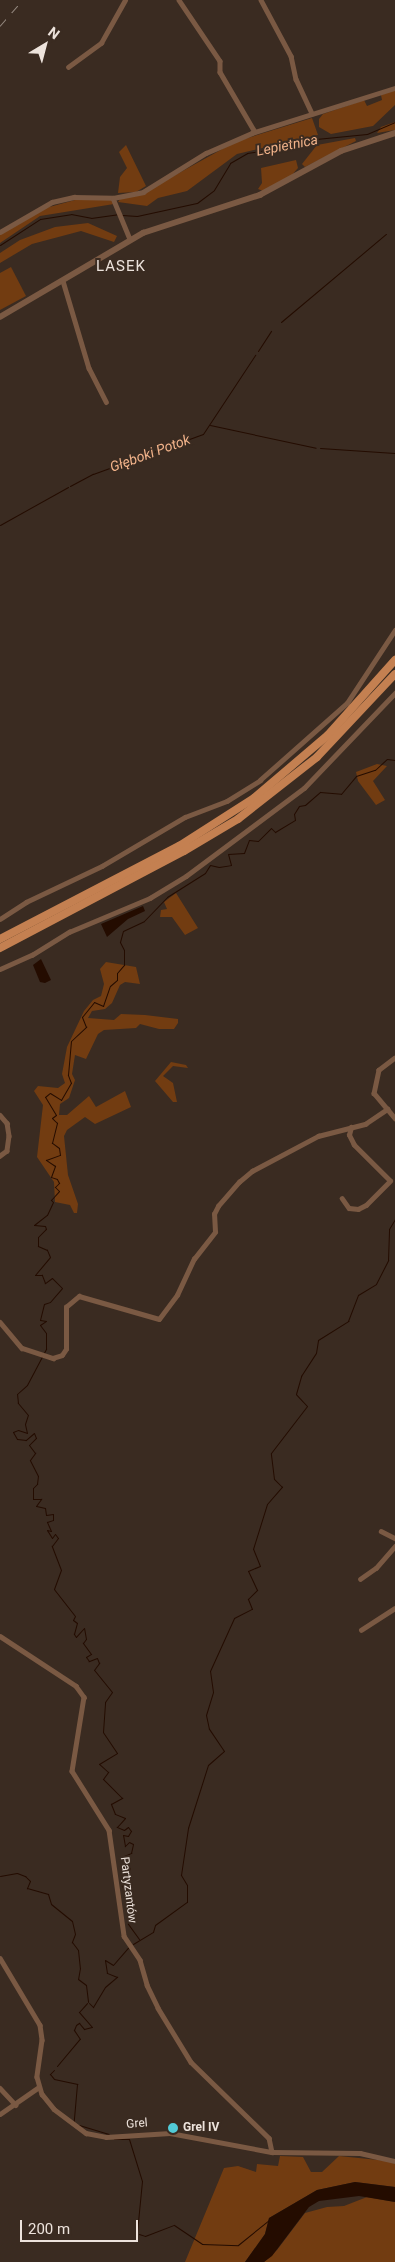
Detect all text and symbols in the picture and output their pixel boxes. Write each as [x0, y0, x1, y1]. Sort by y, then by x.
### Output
north arrow [20, 20, 70, 70]
text: N [45, 24, 63, 42]
water label: Lepietnica [255, 131, 319, 159]
district label: LASEK [95, 258, 147, 276]
water label: Głęboki Potok [108, 431, 192, 475]
street label: Partyzantów [117, 1856, 139, 1924]
street label: Grel [126, 2116, 148, 2132]
place label: Grel IV [183, 2121, 219, 2135]
marker: Grel IV [167, 2122, 179, 2134]
scale bar [22, 2210, 140, 2242]
text: 200 m [28, 2220, 70, 2238]

